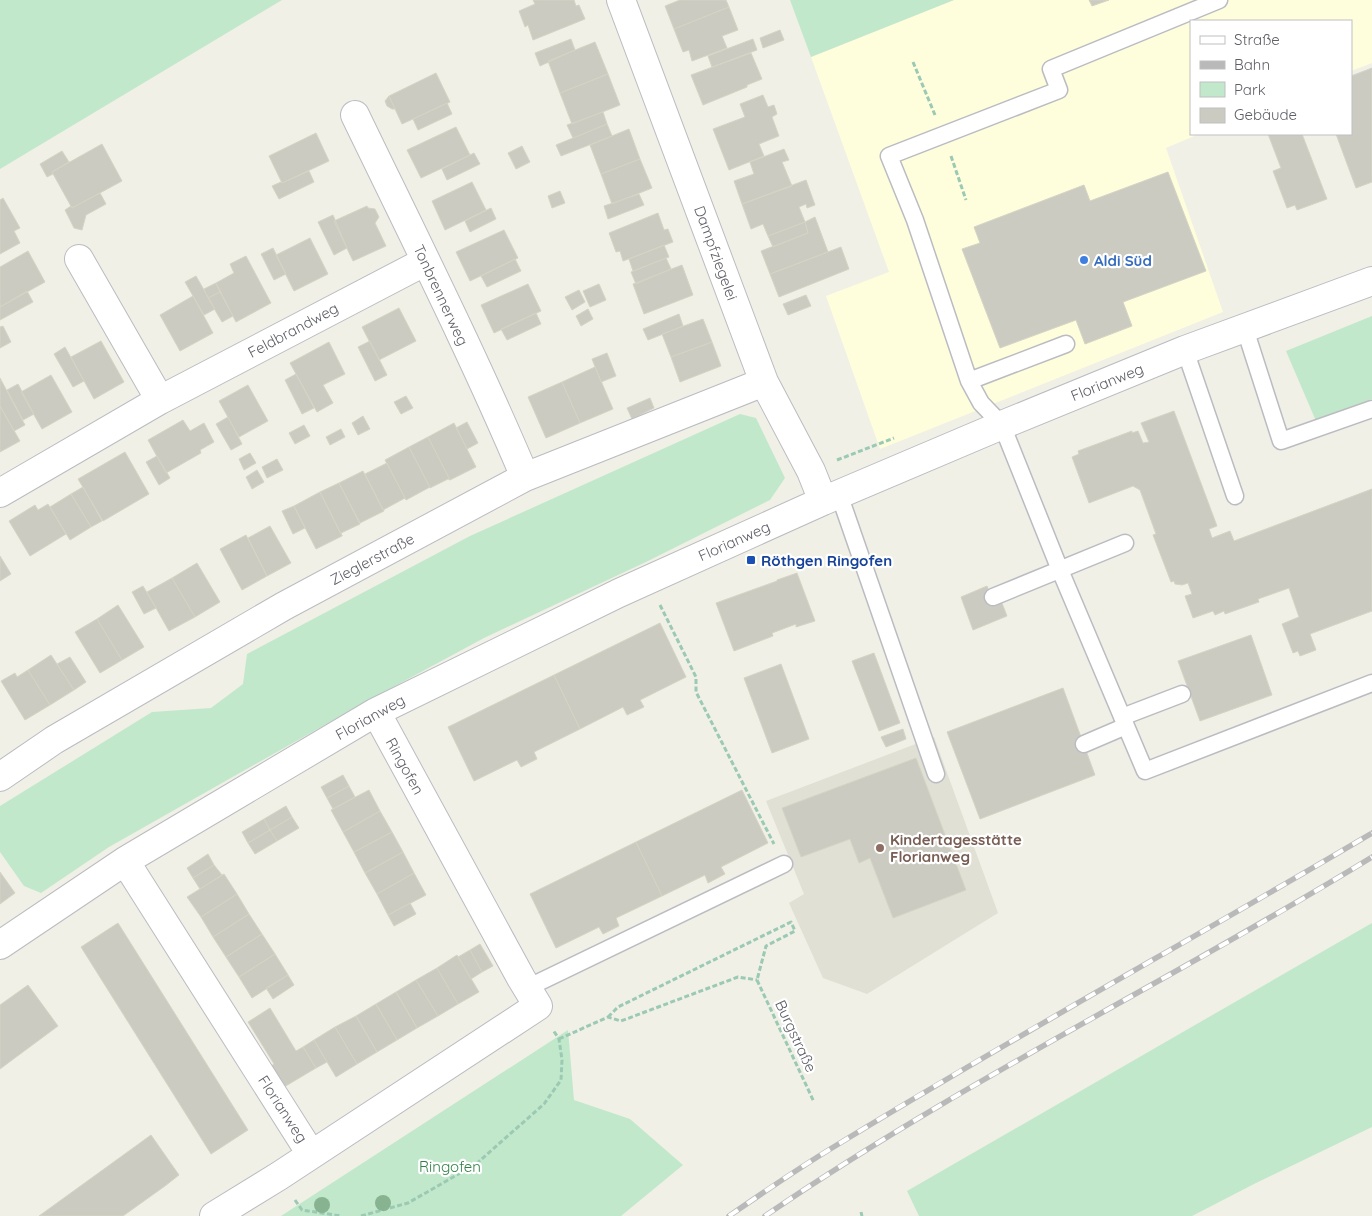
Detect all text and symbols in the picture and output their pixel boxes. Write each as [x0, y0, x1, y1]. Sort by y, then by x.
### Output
legend [1190, 20, 1352, 135]
text: Straße [1234, 30, 1280, 49]
text: Bahn [1234, 55, 1270, 74]
text: Park [1234, 80, 1266, 99]
text: Gebäude [1234, 105, 1297, 124]
street label: Dampfziegelei [690, 203, 742, 303]
street label: Tonbrennerweg [409, 241, 473, 349]
place label: Aldi Süd [1094, 251, 1152, 270]
marker: Aldi Süd [1078, 254, 1090, 266]
street label: Feldbrandweg [245, 298, 341, 362]
street label: Florianweg [1068, 359, 1146, 405]
street label: Florianweg [695, 517, 773, 565]
street label: Zieglerstraße [327, 529, 417, 589]
place label: Röthgen Ringofen [761, 551, 892, 570]
marker: Röthgen Ringofen [745, 554, 757, 566]
street label: Florianweg [332, 690, 408, 744]
street label: Ringofen [382, 734, 428, 798]
place label: Kindertagesstätte Florianweg [890, 830, 1022, 866]
marker: Kindertagesstätte Florianweg [874, 842, 886, 854]
street label: Burgstraße [771, 997, 821, 1075]
street label: Florianweg [254, 1072, 312, 1146]
park label: Ringofen [419, 1157, 481, 1176]

